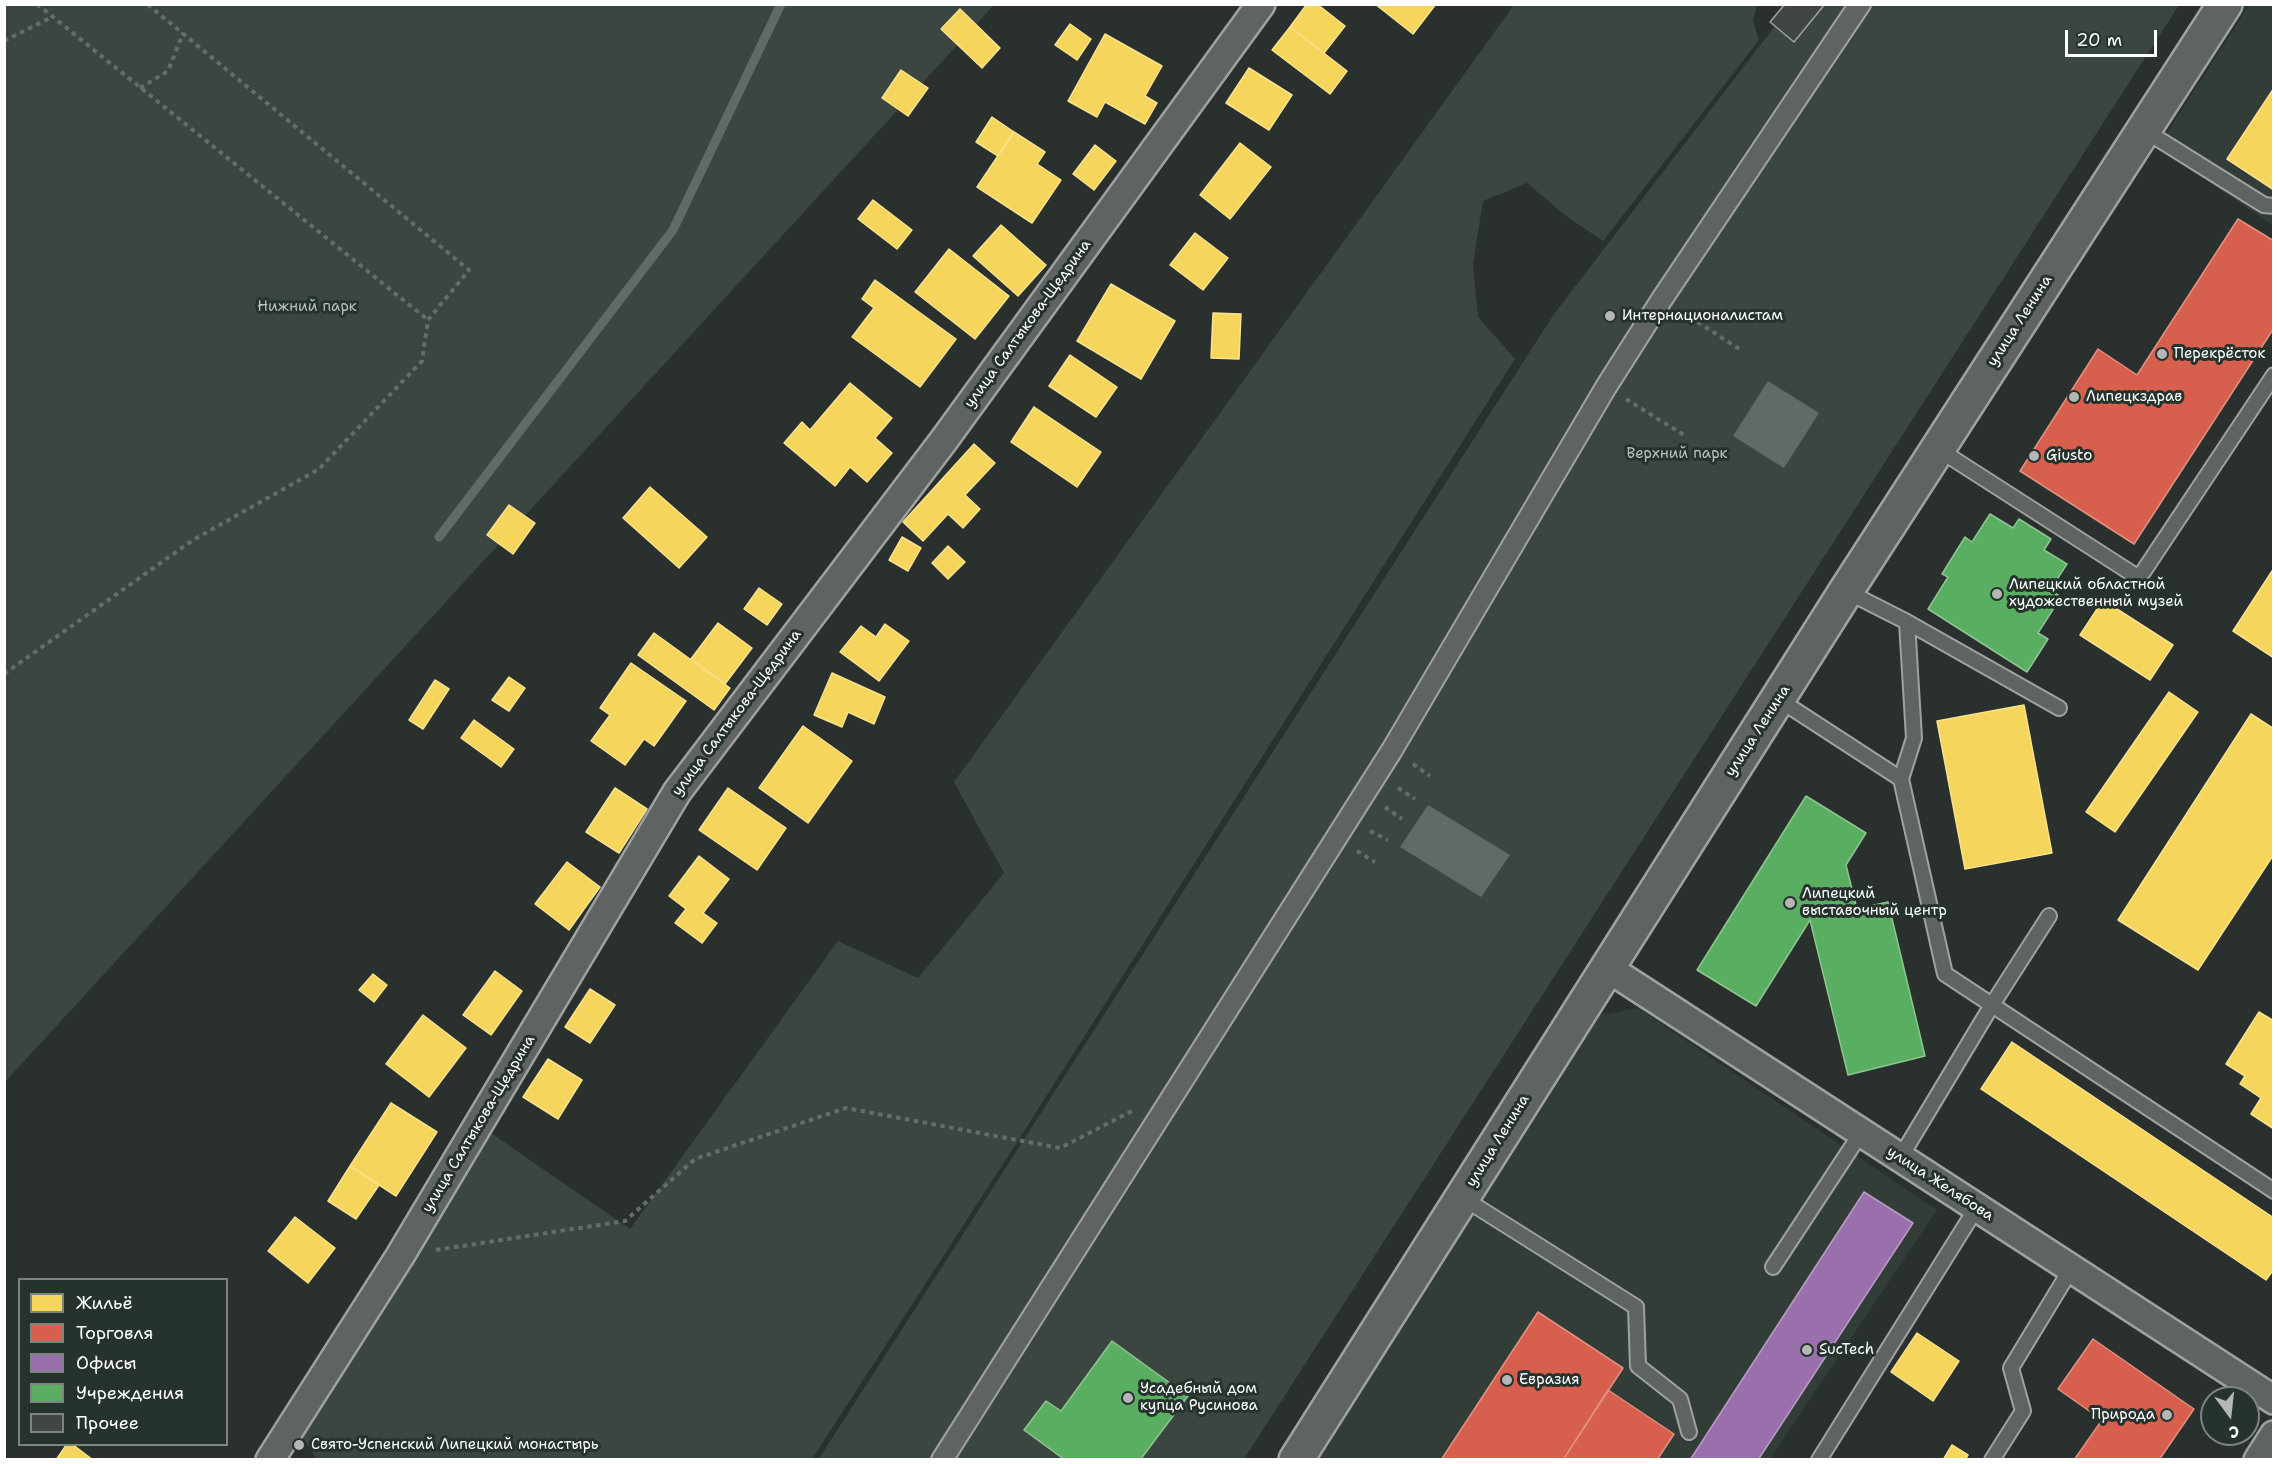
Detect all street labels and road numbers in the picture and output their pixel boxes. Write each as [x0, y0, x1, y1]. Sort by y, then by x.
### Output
street label: улица Салтыкова-Щедрина [961, 236, 1095, 412]
street label: улица Ленина [1984, 272, 2056, 370]
street label: улица Салтыкова-Щедрина [668, 626, 806, 800]
street label: улица Ленина [1722, 682, 1794, 780]
street label: улица Салтыкова-Щедрина [419, 1032, 539, 1216]
street label: улица Ленина [1462, 1092, 1534, 1190]
street label: улица Желябова [1883, 1143, 1997, 1225]

